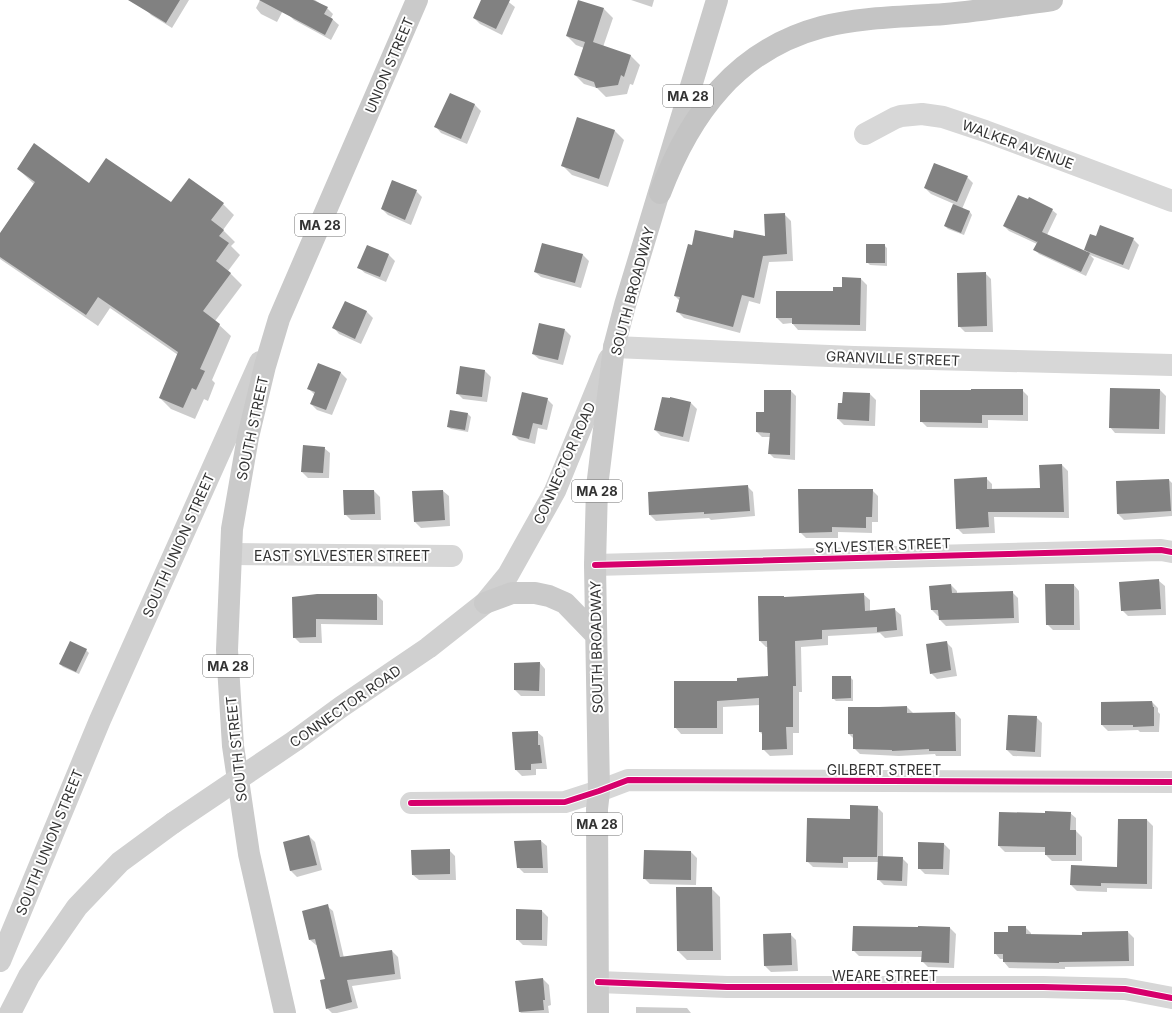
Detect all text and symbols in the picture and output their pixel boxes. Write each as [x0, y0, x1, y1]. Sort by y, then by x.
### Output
street label: UNION STREET [361, 14, 417, 116]
road number: MA 28 [663, 85, 713, 107]
street label: WALKER AVENUE [960, 116, 1076, 172]
road number: MA 28 [295, 214, 345, 236]
street label: SOUTH BROADWAY [607, 224, 658, 357]
street label: GRANVILLE STREET [826, 347, 960, 369]
street label: SOUTH STREET [233, 374, 271, 482]
street label: CONNECTOR ROAD [529, 399, 599, 527]
street label: SOUTH UNION STREET [138, 470, 218, 620]
road number: MA 28 [572, 480, 622, 502]
street label: SYLVESTER STREET [815, 534, 951, 556]
street label: EAST SYLVESTER STREET [254, 547, 430, 564]
street label: SOUTH BROADWAY [586, 580, 606, 714]
road number: MA 28 [203, 655, 253, 677]
street label: CONNECTOR ROAD [286, 661, 404, 751]
street label: SOUTH STREET [222, 695, 250, 803]
street label: GILBERT STREET [827, 761, 941, 778]
street label: SOUTH UNION STREET [12, 766, 86, 918]
road number: MA 28 [572, 813, 622, 835]
street label: WEARE STREET [832, 967, 938, 984]

